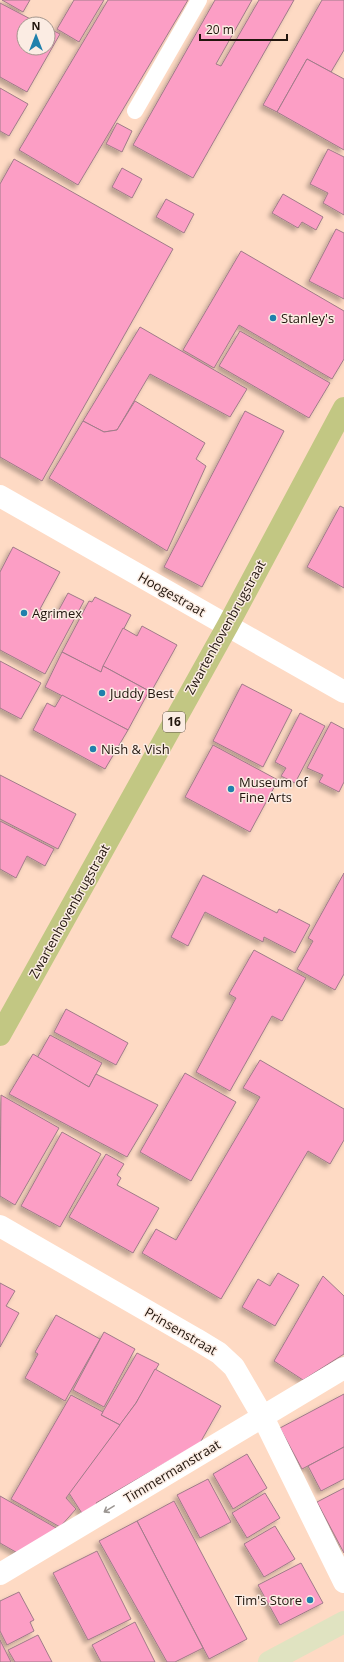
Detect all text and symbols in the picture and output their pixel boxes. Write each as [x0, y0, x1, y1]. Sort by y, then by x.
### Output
north arrow [16, 16, 56, 56]
scale bar [200, 16, 287, 42]
text: N [32, 18, 40, 33]
text: 20 m [206, 21, 234, 38]
place label: Stanley's [281, 309, 334, 327]
marker: Stanley's [268, 313, 278, 323]
street label: Zwartenhovenbrugstraat [181, 556, 270, 697]
street label: Hoogestraat [135, 568, 209, 621]
place label: Agrimex [32, 604, 82, 622]
marker: Agrimex [19, 608, 29, 618]
place label: Juddy Best [108, 684, 174, 702]
marker: Juddy Best [97, 688, 107, 698]
road number: 16 [163, 712, 185, 732]
place label: Nish & Vish [101, 740, 170, 758]
marker: Nish & Vish [88, 744, 98, 754]
place label: Museum of Fine Arts [239, 773, 308, 806]
marker: Museum of Fine Arts [226, 784, 236, 794]
street label: Zwartenhovenbrugstraat [25, 840, 114, 981]
street label: Prinsenstraat [141, 1303, 221, 1359]
street label: Timmermanstraat [120, 1435, 224, 1507]
one-way arrow [103, 1505, 115, 1513]
place label: Tim's Store [235, 1591, 302, 1609]
marker: Tim's Store [305, 1595, 315, 1605]

